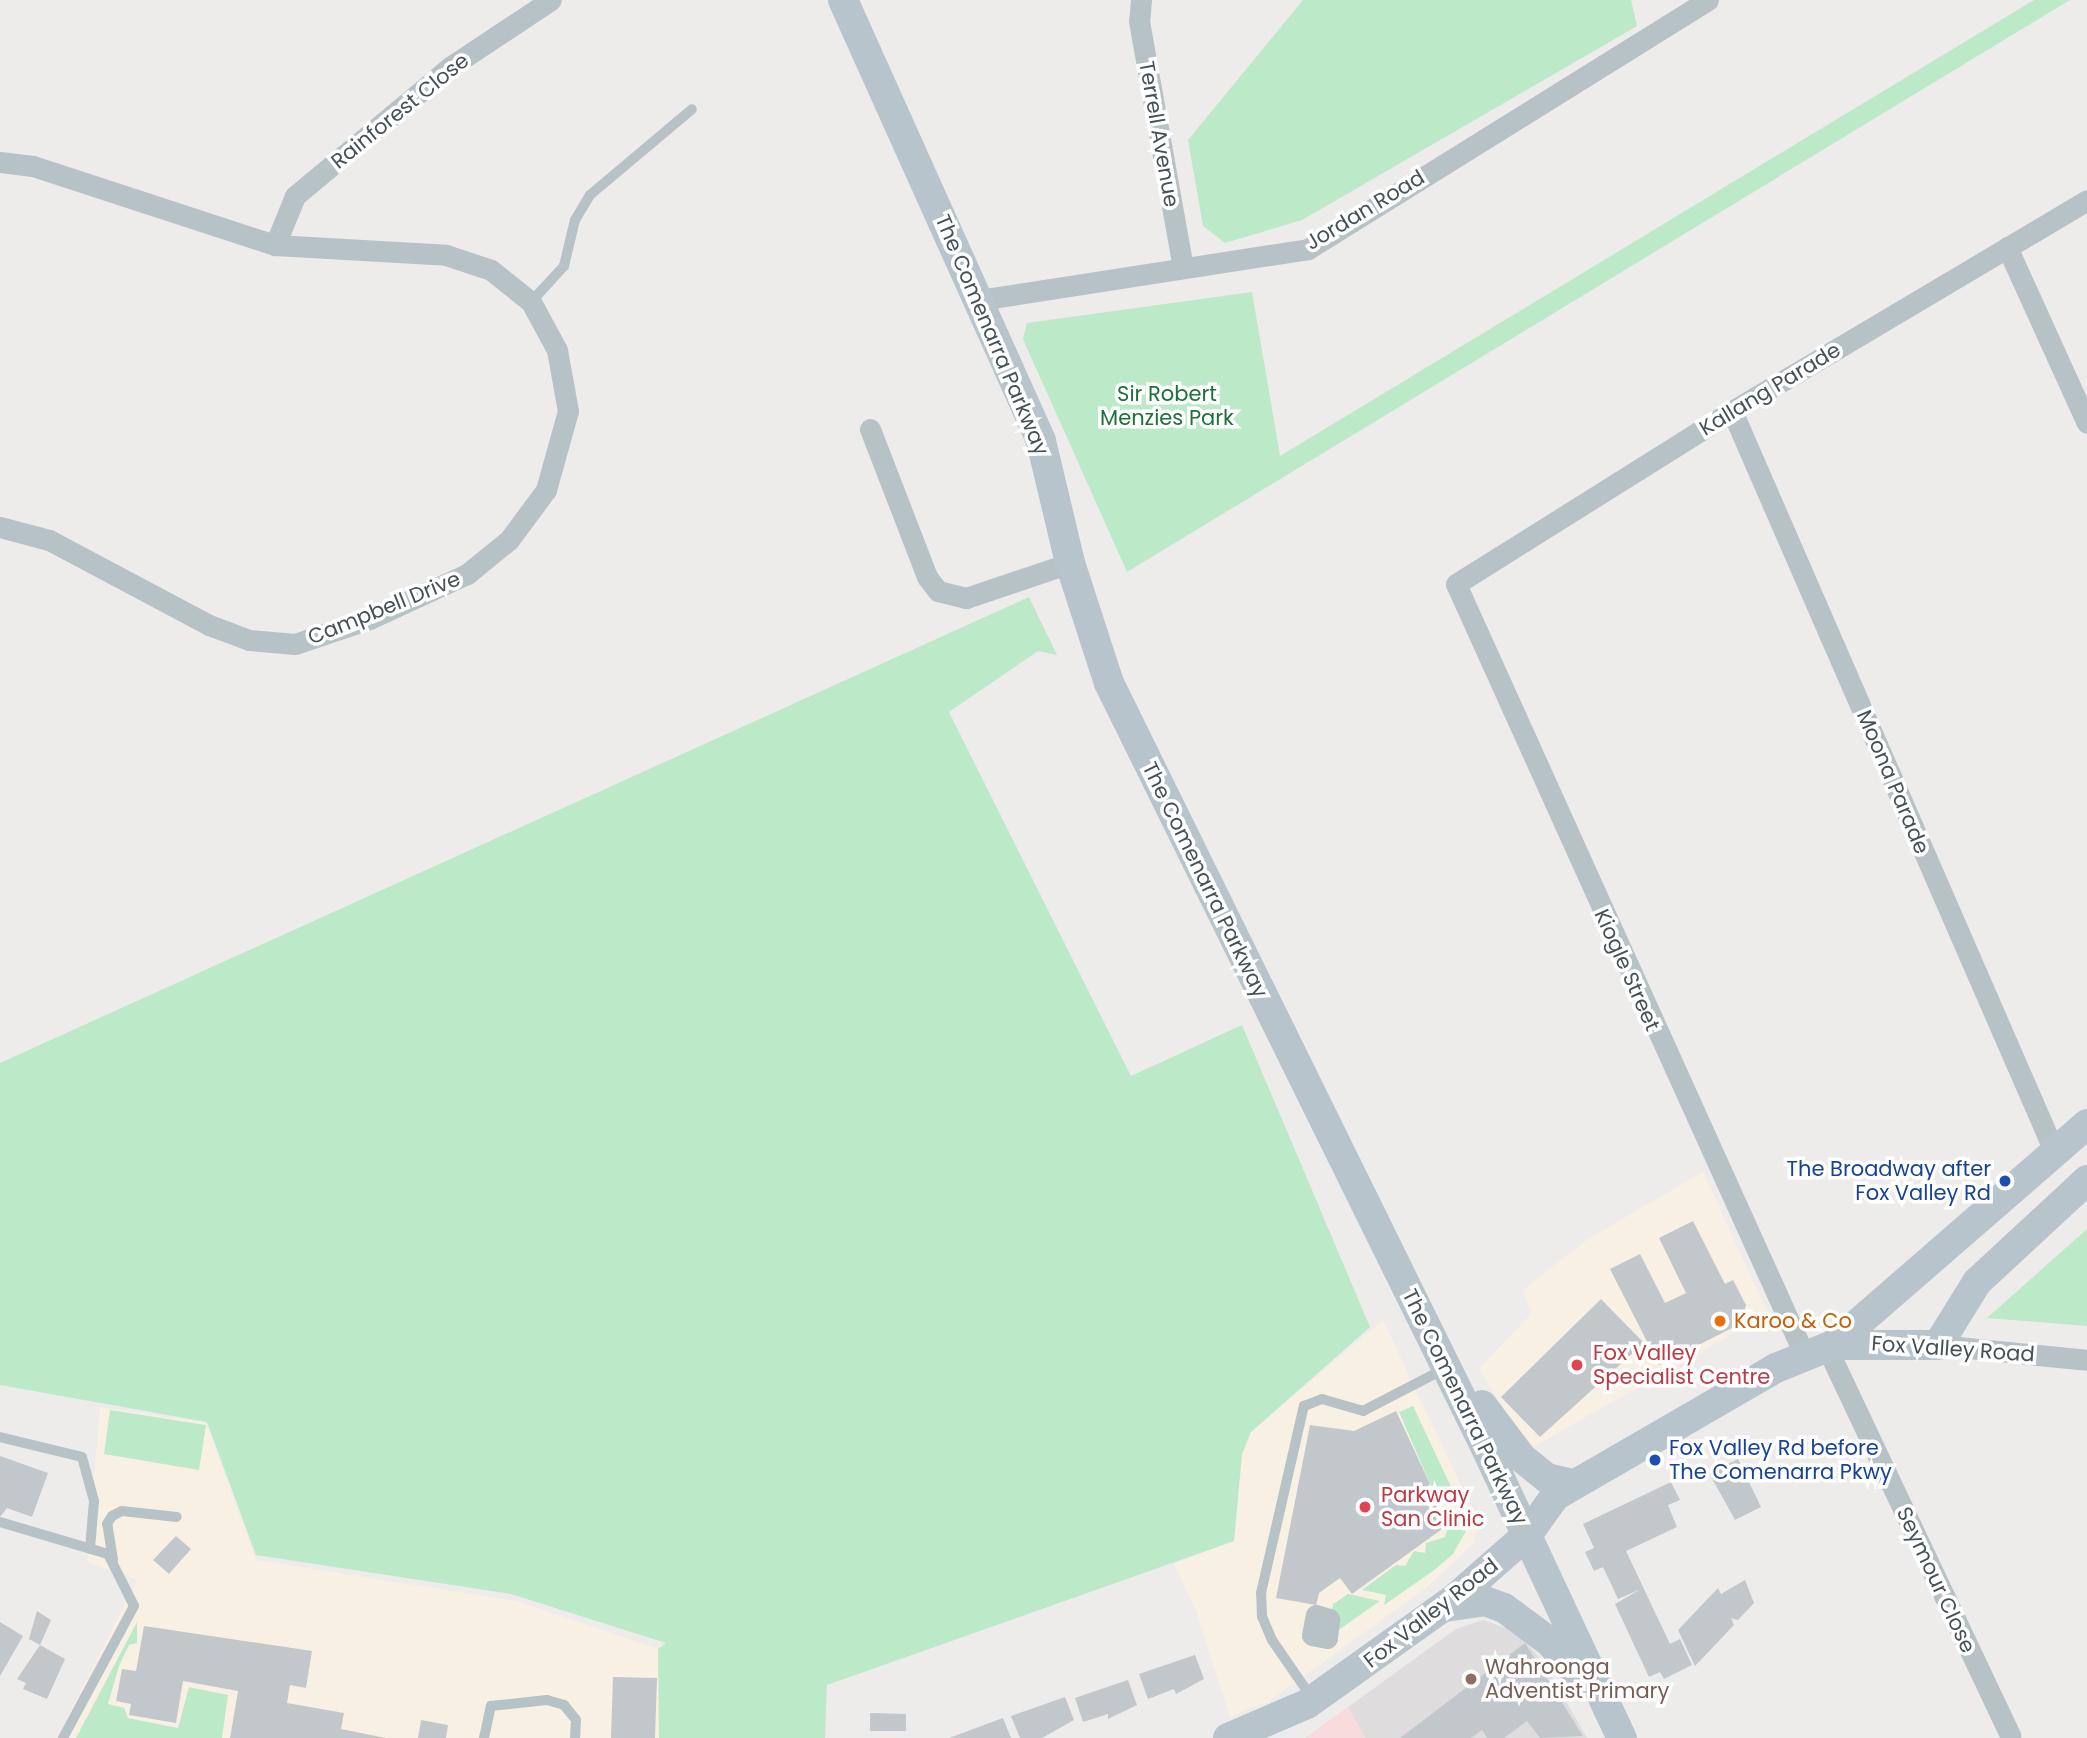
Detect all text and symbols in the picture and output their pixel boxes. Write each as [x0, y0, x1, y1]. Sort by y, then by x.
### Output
street label: Rainforest Close [326, 48, 474, 174]
street label: Terrell Avenue [1134, 59, 1184, 209]
street label: Jordan Road [1301, 165, 1429, 255]
street label: The Comenarra Parkway [930, 211, 1054, 459]
street label: Kallang Parade [1695, 337, 1845, 441]
park label: Sir Robert Menzies Park [1100, 381, 1234, 431]
street label: Campbell Drive [304, 566, 464, 650]
street label: Moona Parade [1851, 706, 1935, 858]
street label: The Comenarra Parkway [1137, 758, 1273, 1002]
street label: Kiogle Street [1589, 905, 1665, 1035]
place label: The Broadway after Fox Valley Rd [1787, 1156, 1991, 1206]
marker: The Broadway after Fox Valley Rd [1997, 1173, 2013, 1189]
street label: The Comenarra Parkway [1397, 1285, 1533, 1529]
place label: Karoo & Co [1734, 1308, 1852, 1334]
marker: Karoo & Co [1712, 1313, 1728, 1329]
street label: Fox Valley Road [1871, 1331, 2035, 1367]
place label: Fox Valley Specialist Centre [1593, 1340, 1770, 1390]
marker: Fox Valley Specialist Centre [1567, 1355, 1587, 1375]
place label: Fox Valley Rd before The Comenarra Pkwy [1669, 1435, 1892, 1485]
marker: Fox Valley Rd before The Comenarra Pkwy [1647, 1452, 1663, 1468]
place label: Parkway San Clinic [1381, 1482, 1484, 1532]
marker: Parkway San Clinic [1355, 1497, 1375, 1517]
street label: Seymour Close [1891, 1503, 1981, 1657]
street label: Fox Valley Road [1359, 1553, 1503, 1673]
place label: Wahroonga Adventist Primary [1485, 1654, 1669, 1704]
marker: Wahroonga Adventist Primary [1463, 1671, 1479, 1687]

